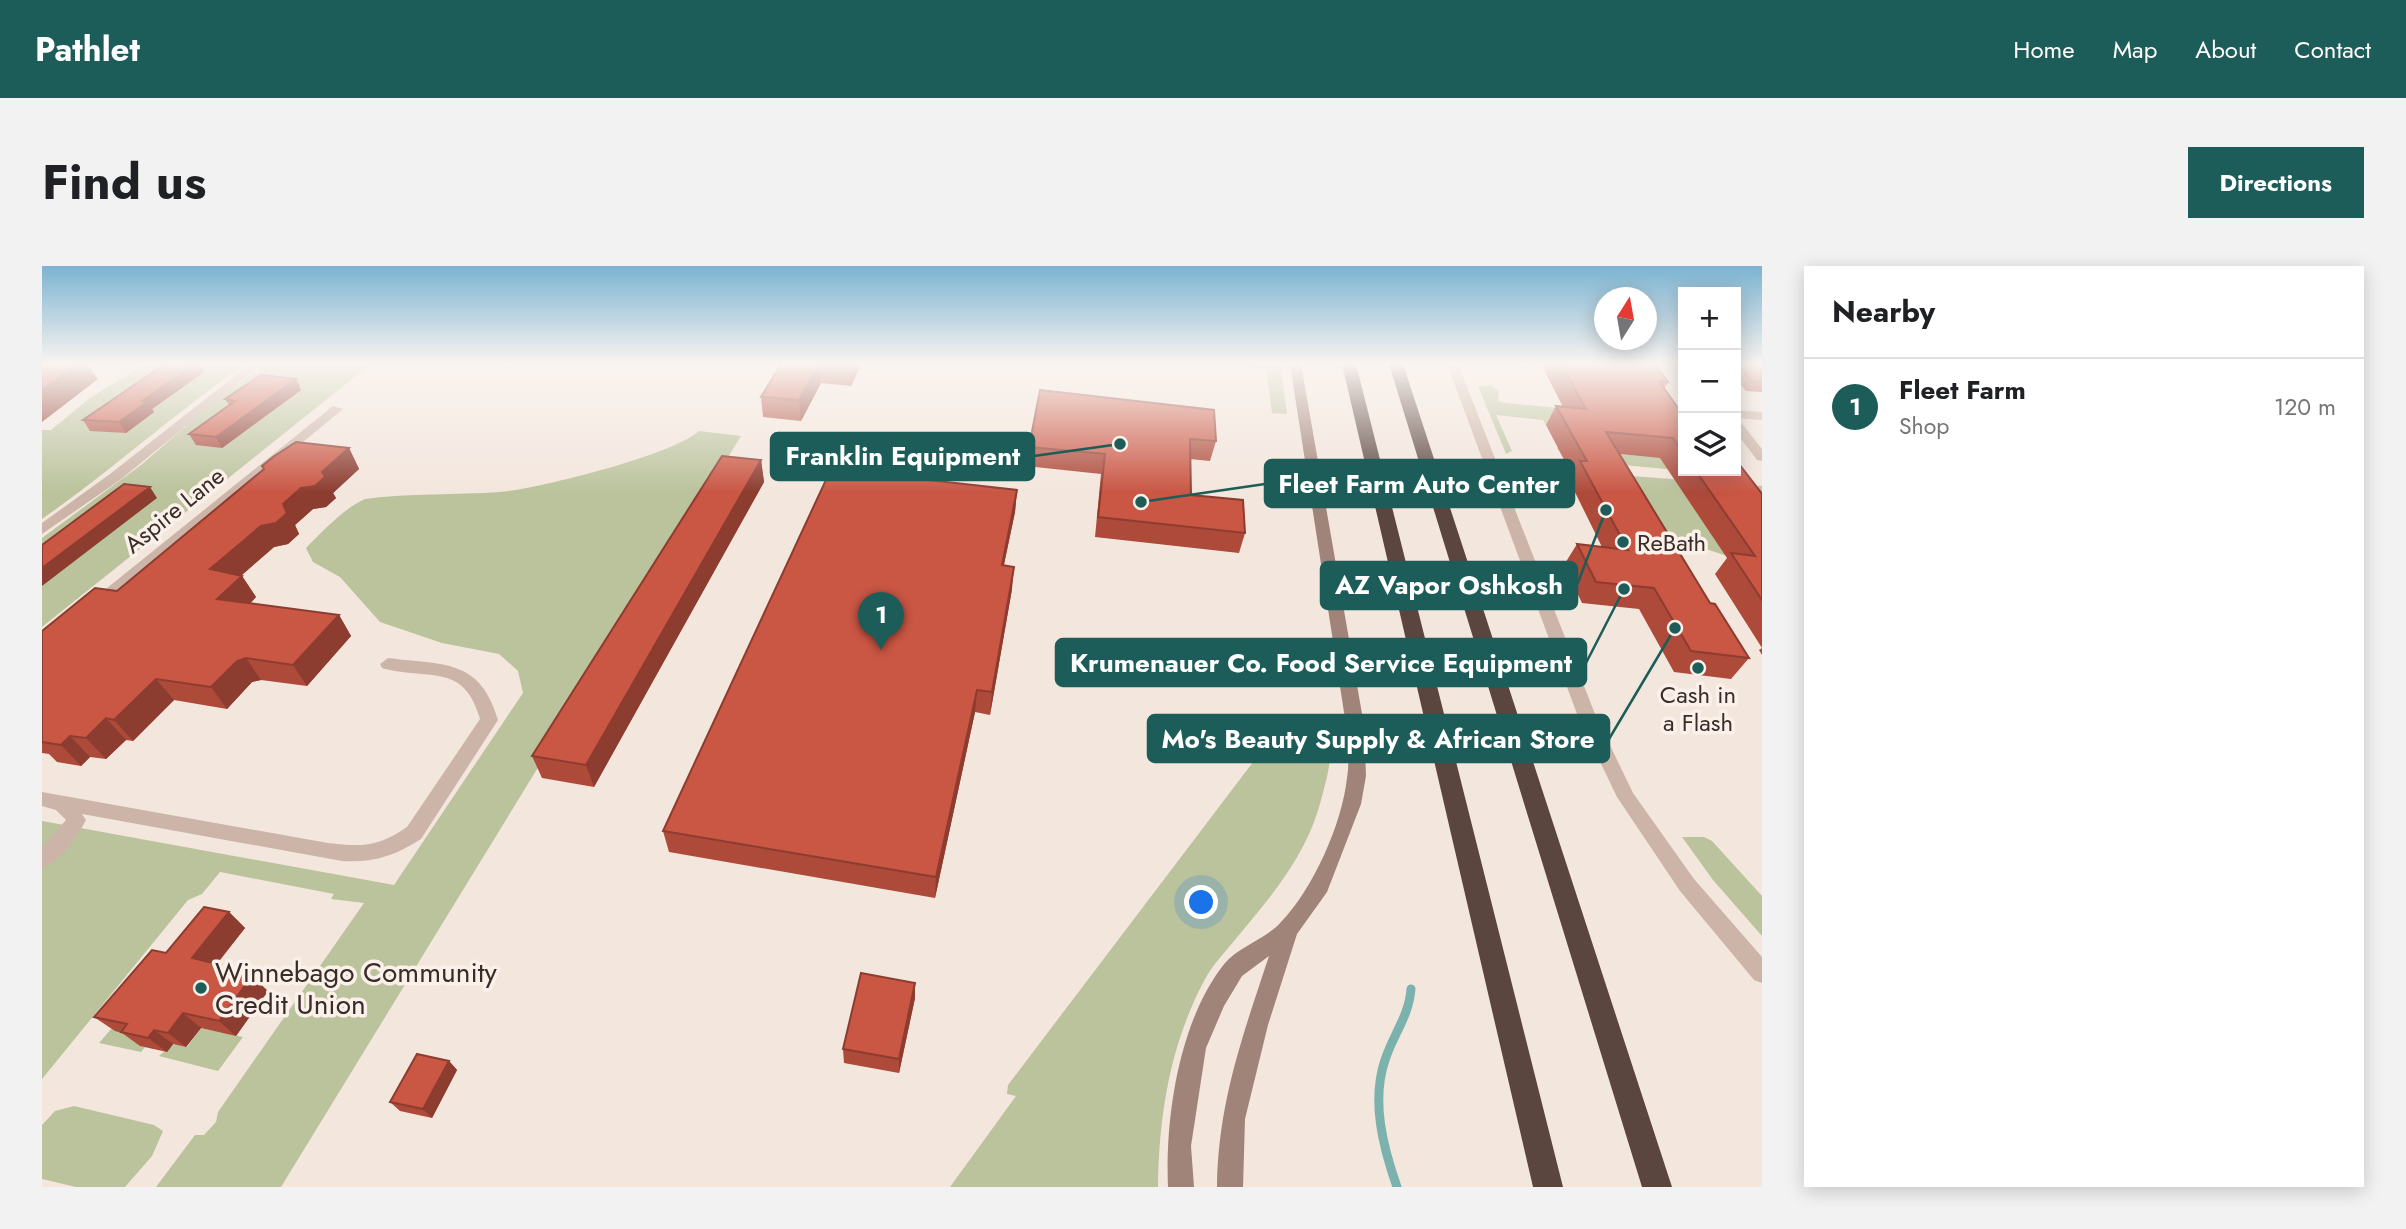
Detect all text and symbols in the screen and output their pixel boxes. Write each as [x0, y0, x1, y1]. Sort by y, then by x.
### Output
text: Pathlet [35, 26, 140, 73]
text: Home [2013, 32, 2075, 67]
text: Map [2113, 32, 2157, 67]
text: About [2195, 32, 2256, 67]
text: Contact [2294, 32, 2371, 67]
text: Find us [42, 147, 206, 217]
button: Directions [2188, 147, 2364, 218]
north arrow [1594, 287, 1657, 350]
map controls [1678, 287, 1741, 476]
button: + [1678, 287, 1741, 350]
text: Nearby [1832, 290, 1935, 333]
button: − [1678, 350, 1741, 413]
text: Fleet Farm [1899, 371, 2026, 409]
text: 1 [1849, 390, 1861, 424]
text: 120 m [2274, 390, 2336, 424]
text: Shop [1899, 409, 1949, 443]
button: layers [1678, 413, 1741, 476]
callout: Franklin Equipment [771, 433, 1034, 480]
text: Franklin Equipment [786, 437, 1021, 475]
street label: Aspire Lane [116, 459, 232, 561]
callout: Fleet Farm Auto Center [1265, 460, 1574, 507]
text: Fleet Farm Auto Center [1278, 465, 1560, 503]
place label: ReBath [1637, 525, 1706, 560]
marker: ReBath [1615, 534, 1631, 550]
callout: AZ Vapor Oshkosh [1321, 562, 1577, 609]
text: AZ Vapor Oshkosh [1334, 566, 1563, 604]
pin: 1 [858, 592, 904, 650]
callout: Krumenauer Co. Food Service Equipment [1056, 639, 1586, 686]
text: Krumenauer Co. Food Service Equipment [1070, 644, 1573, 682]
marker: Cash in a Flash [1690, 660, 1706, 676]
place label: Cash in a Flash [1660, 677, 1736, 740]
callout: Mo's Beauty Supply & African Store [1148, 715, 1609, 762]
text: Mo's Beauty Supply & African Store [1161, 720, 1595, 758]
your location [1184, 885, 1218, 919]
place label: Winnebago Community Credit Union [215, 952, 497, 1025]
marker: Winnebago Community Credit Union [193, 980, 209, 996]

